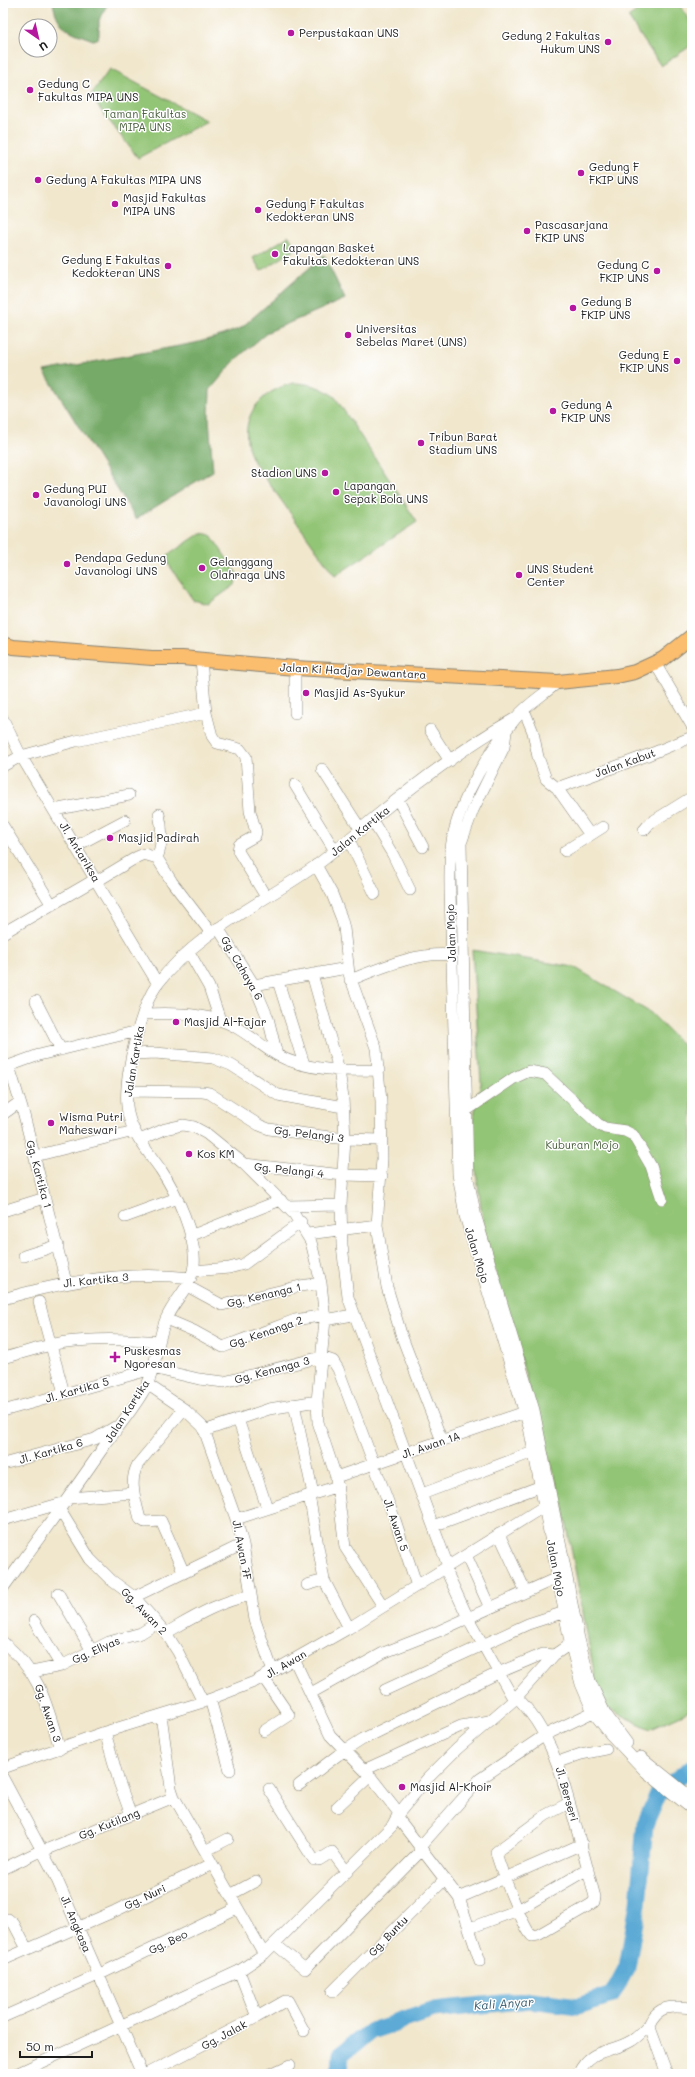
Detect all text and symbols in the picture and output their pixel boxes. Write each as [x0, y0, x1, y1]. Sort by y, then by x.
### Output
north arrow [18, 18, 58, 58]
place label: Perpustakaan UNS [299, 25, 399, 40]
marker: Perpustakaan UNS [286, 28, 296, 38]
place label: Gedung 2 Fakultas Hukum UNS [502, 28, 600, 56]
marker: Gedung 2 Fakultas Hukum UNS [603, 37, 613, 47]
text: U [36, 38, 51, 55]
place label: Gedung C Fakultas MIPA UNS [38, 76, 138, 104]
marker: Gedung C Fakultas MIPA UNS [25, 85, 35, 95]
park label: Taman Fakultas MIPA UNS [104, 106, 186, 134]
place label: Gedung F FKIP UNS [589, 159, 639, 187]
marker: Gedung F FKIP UNS [576, 168, 586, 178]
place label: Gedung A Fakultas MIPA UNS [46, 172, 201, 187]
marker: Gedung A Fakultas MIPA UNS [33, 175, 43, 185]
place label: Masjid Fakultas MIPA UNS [123, 190, 206, 218]
place label: Gedung F Fakultas Kedokteran UNS [266, 196, 364, 224]
marker: Masjid Fakultas MIPA UNS [110, 199, 120, 209]
marker: Gedung F Fakultas Kedokteran UNS [253, 205, 263, 215]
place label: Pascasarjana FKIP UNS [535, 217, 609, 245]
marker: Pascasarjana FKIP UNS [522, 226, 532, 236]
place label: Lapangan Basket Fakultas Kedokteran UNS [283, 240, 419, 268]
marker: Lapangan Basket Fakultas Kedokteran UNS [270, 249, 280, 259]
place label: Gedung E Fakultas Kedokteran UNS [62, 252, 160, 280]
place label: Gedung C FKIP UNS [597, 257, 649, 285]
marker: Gedung E Fakultas Kedokteran UNS [163, 261, 173, 271]
marker: Gedung C FKIP UNS [652, 266, 662, 276]
place label: Gedung B FKIP UNS [581, 294, 632, 322]
marker: Gedung B FKIP UNS [568, 303, 578, 313]
place label: Universitas Sebelas Maret (UNS) [356, 321, 467, 349]
marker: Universitas Sebelas Maret (UNS) [343, 330, 353, 340]
place label: Gedung E FKIP UNS [619, 347, 669, 375]
marker: Gedung E FKIP UNS [672, 356, 682, 366]
place label: Gedung A FKIP UNS [561, 397, 613, 425]
marker: Gedung A FKIP UNS [548, 406, 558, 416]
place label: Tribun Barat Stadium UNS [429, 429, 498, 457]
marker: Tribun Barat Stadium UNS [416, 438, 426, 448]
place label: Stadion UNS [251, 465, 317, 480]
marker: Stadion UNS [320, 468, 330, 478]
place label: Lapangan Sepak Bola UNS [344, 478, 428, 506]
place label: Gedung PUI Javanologi UNS [44, 481, 126, 509]
marker: Lapangan Sepak Bola UNS [331, 487, 341, 497]
marker: Gedung PUI Javanologi UNS [31, 490, 41, 500]
place label: Pendapa Gedung Javanologi UNS [75, 550, 166, 578]
place label: Gelanggang Olahraga UNS [210, 554, 285, 582]
marker: Pendapa Gedung Javanologi UNS [62, 559, 72, 569]
place label: UNS Student Center [527, 561, 594, 589]
marker: Gelanggang Olahraga UNS [197, 563, 207, 573]
marker: UNS Student Center [514, 570, 524, 580]
street label: Jalan Ki Hadjar Dewantara [279, 659, 427, 682]
place label: Masjid As-Syukur [314, 685, 405, 700]
marker: Masjid As-Syukur [301, 688, 311, 698]
street label: Jalan Kabut [592, 745, 657, 780]
street label: Jalan Kartika [327, 802, 393, 859]
street label: Jl. Antariksa [57, 819, 104, 885]
place label: Masjid Padirah [118, 830, 199, 845]
marker: Masjid Padirah [105, 833, 115, 843]
street label: Jalan Mojo [442, 903, 459, 962]
street label: Gg. Cahaya 6 [218, 933, 267, 1003]
place label: Masjid Al-Fajar [184, 1014, 267, 1029]
marker: Masjid Al-Fajar [171, 1017, 181, 1027]
street label: Jalan Kartika [120, 1024, 147, 1098]
place label: Wisma Putri Maheswari [59, 1109, 123, 1137]
marker: Wisma Putri Maheswari [46, 1118, 56, 1128]
street label: Gg. Pelangi 3 [273, 1122, 345, 1145]
park label: Kuburan Mojo [545, 1137, 619, 1152]
street label: Gg. Kartika 1 [23, 1138, 56, 1209]
place label: Kos KM [197, 1146, 235, 1161]
marker: Kos KM [184, 1149, 194, 1159]
street label: Gg. Pelangi 4 [253, 1158, 325, 1181]
street label: Jalan Mojo [462, 1225, 493, 1285]
street label: Jl. Kartika 3 [63, 1269, 130, 1290]
street label: Gg. Kenanga 1 [225, 1279, 302, 1310]
street label: Gg. Kenanga 2 [227, 1312, 305, 1351]
place label: Puskesmas Ngoresan [124, 1343, 181, 1371]
marker: Puskesmas Ngoresan [109, 1351, 121, 1363]
street label: Gg. Kenanga 3 [233, 1352, 312, 1387]
street label: Jl. Kartika 5 [43, 1373, 110, 1406]
street label: Jalan Kartika [101, 1376, 153, 1445]
street label: Jl. Awan 1A [400, 1428, 462, 1462]
street label: Jl. Kartika 6 [17, 1434, 85, 1467]
street label: Jl. Awan 5 [380, 1497, 412, 1553]
street label: Jl. Awan 7F [229, 1519, 256, 1581]
street label: Jalan Mojo [544, 1538, 569, 1598]
street label: Gg. Awan 2 [118, 1584, 171, 1637]
street label: Gg. Ellyas [69, 1632, 122, 1667]
street label: Jl. Awan [263, 1646, 309, 1681]
street label: Gg. Awan 3 [32, 1682, 66, 1744]
street label: Jl. Berseri [553, 1765, 582, 1823]
place label: Masjid Al-Khoir [410, 1779, 492, 1794]
marker: Masjid Al-Khoir [397, 1782, 407, 1792]
street label: Gg. Kutilang [76, 1805, 141, 1843]
street label: Gg. Nuri [122, 1880, 168, 1913]
street label: Jl. Angkasa [58, 1893, 95, 1955]
street label: Gg. Buntu [364, 1912, 411, 1959]
street label: Gg. Beo [146, 1926, 190, 1957]
water label: Kali Anyar [473, 1993, 534, 2013]
street label: Gg. Jalak [198, 2016, 249, 2053]
scale bar [20, 2033, 92, 2059]
text: 50 m [26, 2038, 54, 2054]

